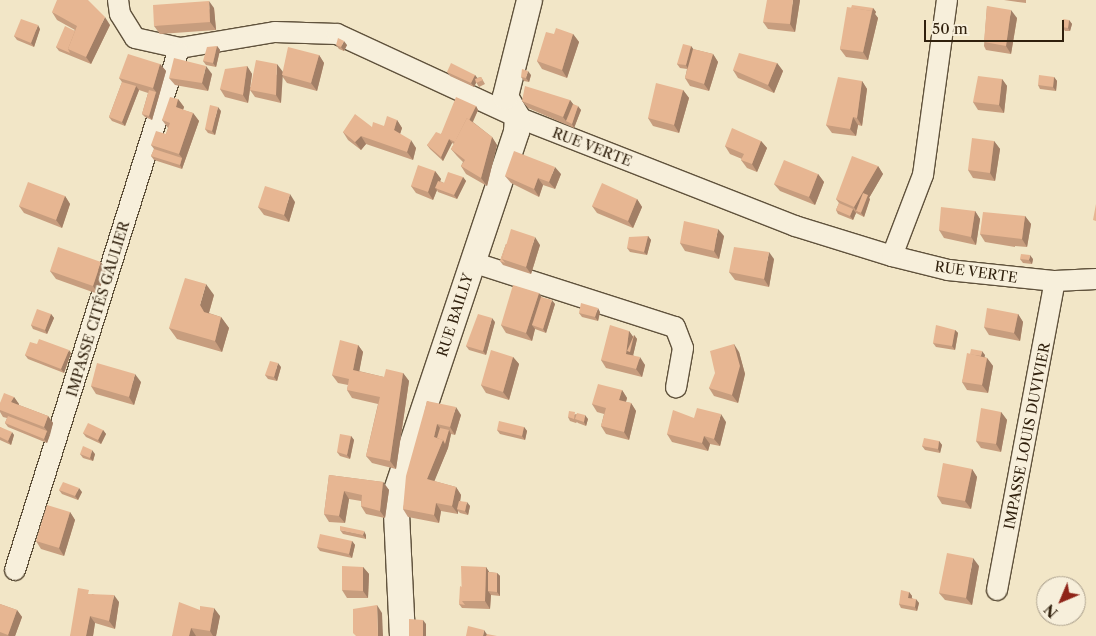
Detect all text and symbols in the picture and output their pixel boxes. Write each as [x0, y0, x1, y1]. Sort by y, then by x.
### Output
scale bar [926, 10, 1066, 42]
text: 50 m [932, 19, 968, 38]
street label: RUE VERTE [550, 124, 634, 170]
street label: IMPASSE CITÉS GAULIER [63, 219, 133, 399]
street label: RUE VERTE [933, 258, 1019, 286]
street label: RUE BAILLY [434, 271, 476, 359]
street label: IMPASSE LOUIS DUVIVIER [1001, 341, 1053, 531]
north arrow [1036, 576, 1086, 626]
text: N [1040, 600, 1062, 622]

